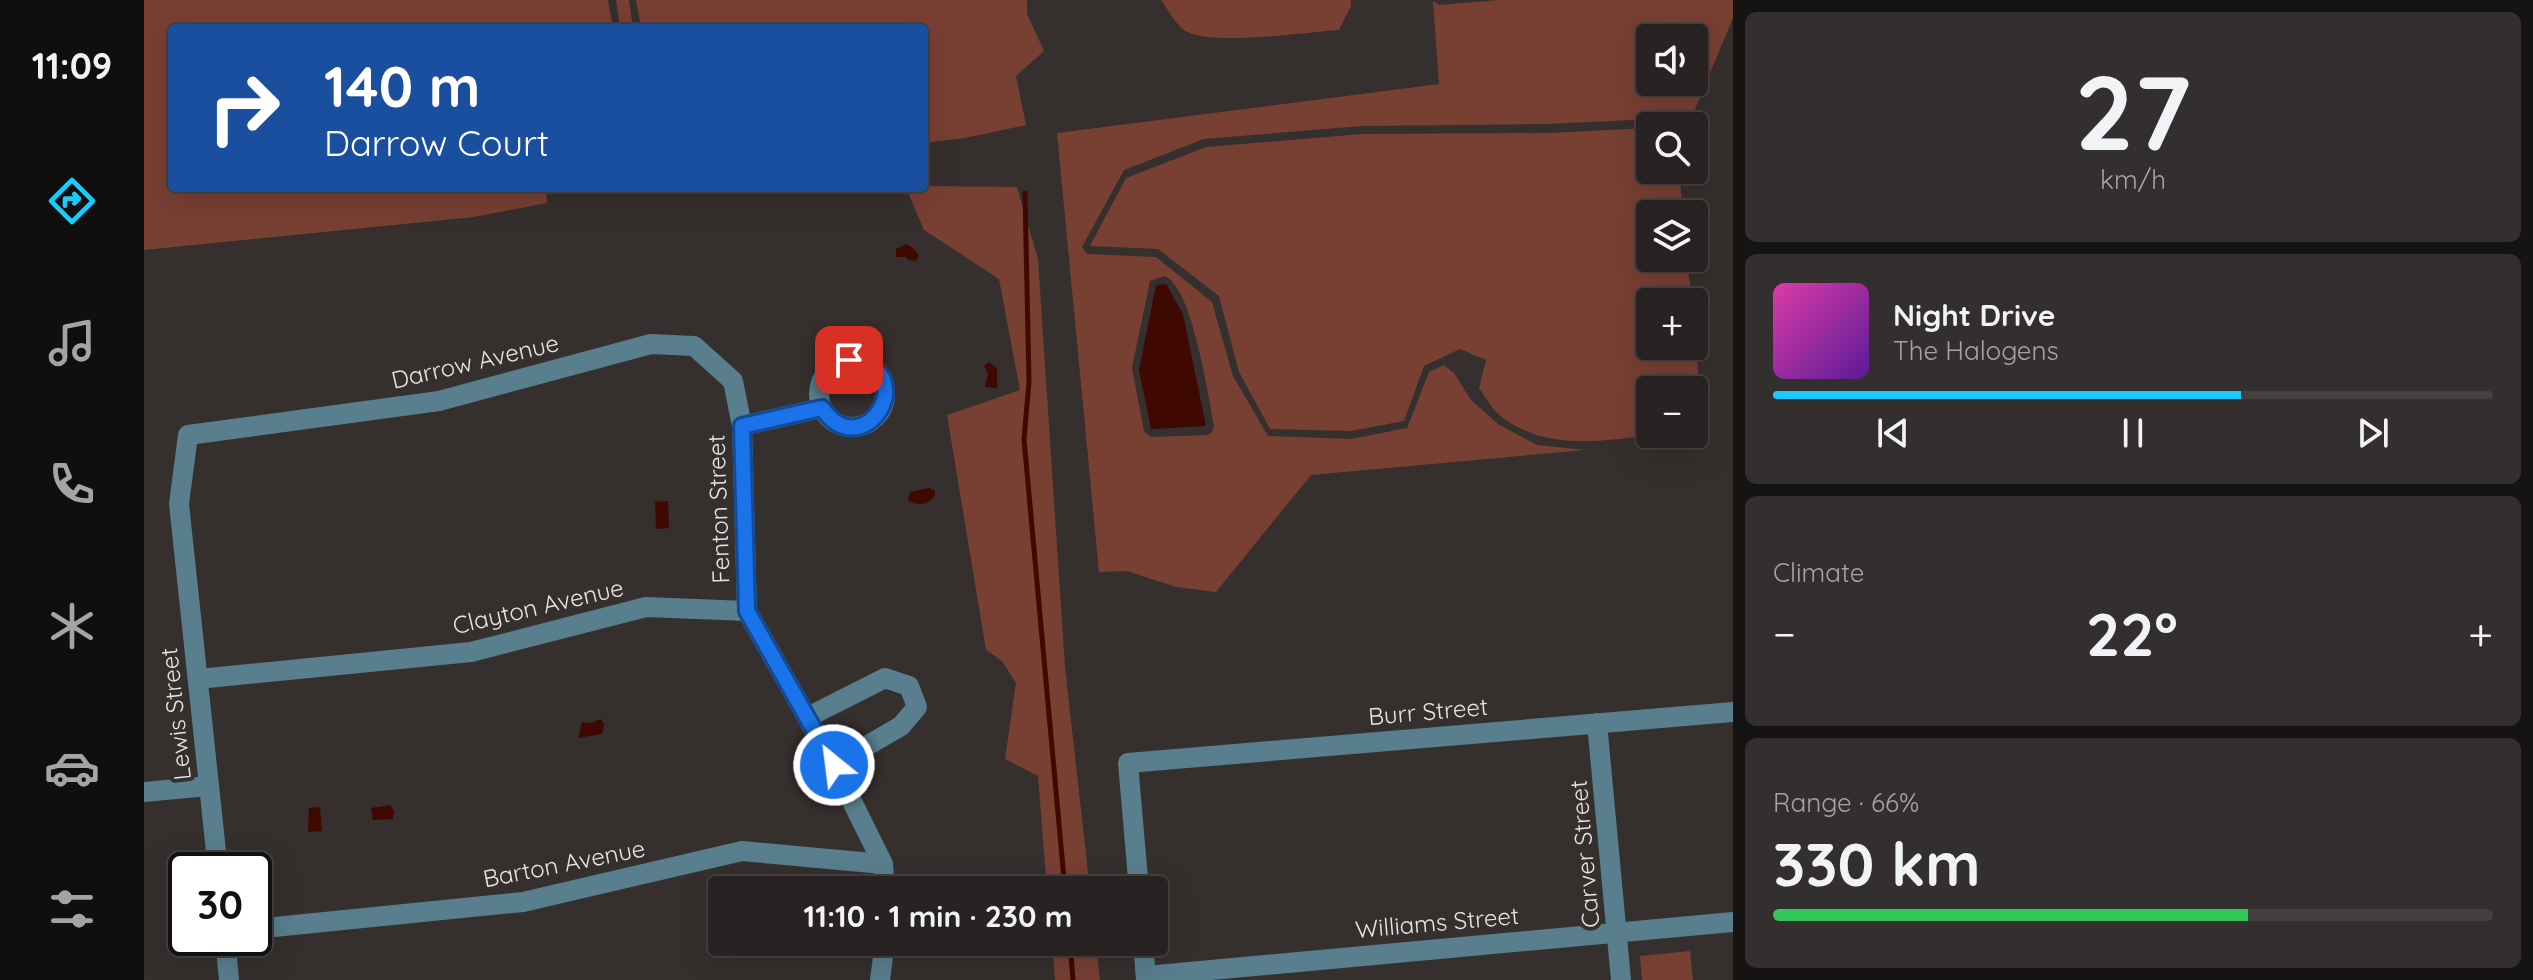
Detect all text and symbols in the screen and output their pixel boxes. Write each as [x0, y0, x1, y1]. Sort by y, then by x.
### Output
map controls [1636, 24, 1708, 448]
button: sound [1636, 24, 1708, 96]
text: 11:09 [32, 43, 112, 88]
text: 27 [2075, 46, 2191, 176]
text: 140 m [324, 51, 480, 121]
icon: right [192, 56, 296, 160]
button: search [1636, 112, 1708, 184]
text: Darrow Court [324, 120, 549, 165]
text: km/h [2100, 163, 2166, 196]
icon: directions [44, 173, 100, 229]
button: layers [1636, 200, 1708, 272]
button: + [1636, 288, 1708, 360]
text: Night Drive [1893, 296, 2055, 334]
icon: music [44, 315, 100, 371]
pin [815, 326, 883, 394]
street label: Darrow Avenue [388, 327, 562, 395]
text: The Halogens [1893, 334, 2059, 367]
icon: arrive [827, 338, 871, 382]
button: − [1636, 376, 1708, 448]
icon: previous [1871, 411, 1915, 455]
icon: pause [2111, 411, 2155, 455]
icon: next [2351, 411, 2395, 455]
street label: Fenton Street [700, 434, 736, 584]
icon: phone [44, 456, 100, 512]
text: Climate [1773, 556, 1864, 589]
street label: Clayton Avenue [450, 572, 626, 640]
text: 22° [2086, 596, 2178, 671]
icon: climate [44, 598, 100, 654]
text: − [1773, 606, 1796, 661]
text: + [2468, 606, 2493, 661]
street label: Lewis Street [153, 646, 197, 782]
street label: Burr Street [1367, 691, 1489, 731]
position arrow [792, 723, 876, 807]
icon: car [44, 740, 100, 796]
street label: Carver Street [1563, 779, 1605, 929]
text: Range · 66% [1773, 786, 1919, 819]
text: 330 km [1773, 826, 1981, 901]
street label: Barton Avenue [480, 833, 648, 893]
speed limit sign: 30 [168, 852, 272, 956]
icon: filters [44, 881, 100, 937]
text: 11:10 · 1 min · 230 m [804, 897, 1072, 935]
street label: Williams Street [1354, 900, 1520, 944]

